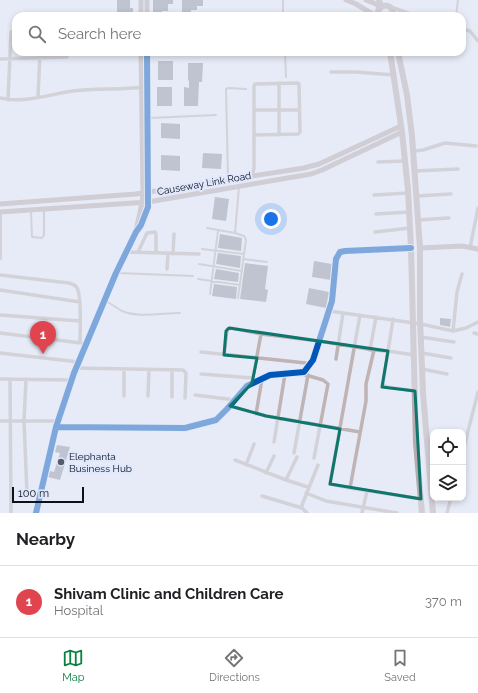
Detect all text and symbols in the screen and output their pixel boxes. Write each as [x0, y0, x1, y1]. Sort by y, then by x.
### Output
search box [12, 12, 466, 56]
icon: search [26, 23, 48, 45]
text: Search here [58, 25, 141, 43]
street label: Causeway Link Road [156, 170, 252, 197]
your location [261, 209, 281, 229]
pin: 1 [30, 321, 56, 354]
map controls [430, 429, 466, 501]
button: locate [430, 429, 466, 465]
place label: Elephanta Business Hub [69, 451, 132, 474]
marker: Elephanta Business Hub [56, 457, 66, 467]
button: layers [430, 465, 466, 501]
scale bar [12, 485, 84, 504]
text: 100 m [18, 487, 49, 500]
text: Nearby [16, 529, 75, 549]
text: Shivam Clinic and Children Care [54, 585, 284, 603]
text: 1 [26, 594, 32, 609]
text: 370 m [425, 594, 462, 609]
text: Hospital [54, 603, 103, 618]
tab: Map [62, 647, 85, 684]
tab: Directions [209, 647, 260, 684]
tab: Saved [384, 647, 416, 684]

